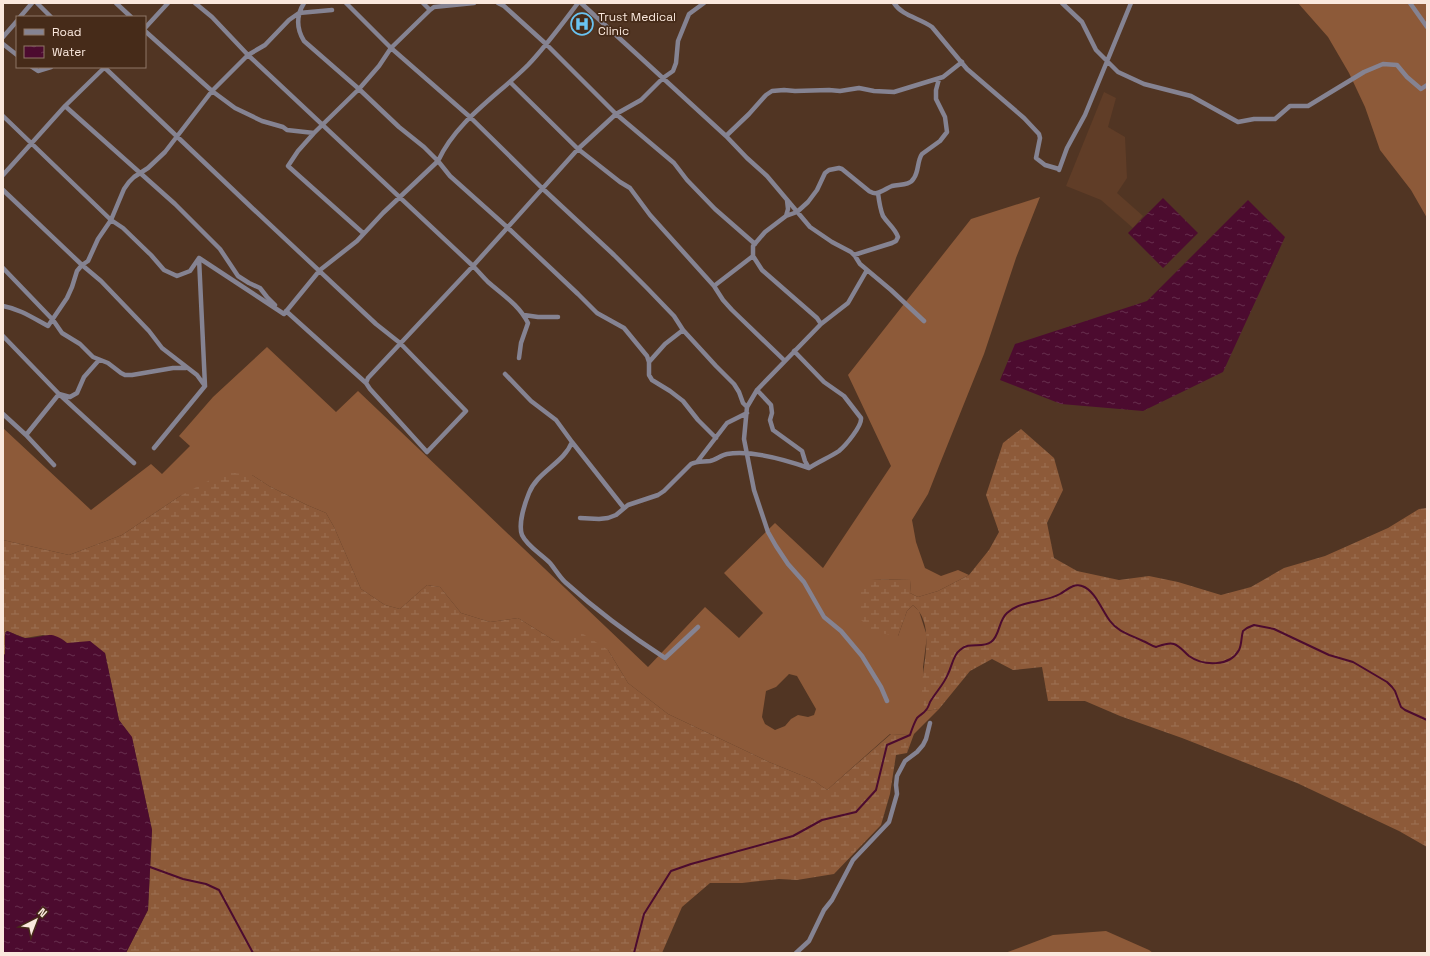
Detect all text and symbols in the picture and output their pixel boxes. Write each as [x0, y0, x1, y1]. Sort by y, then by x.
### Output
place label: Trust Medical Clinic [598, 9, 676, 39]
hospital icon: Trust Medical Clinic [569, 11, 595, 37]
legend [16, 16, 146, 68]
text: Road [52, 24, 81, 40]
text: Water [52, 44, 86, 60]
north arrow [16, 900, 56, 940]
text: N [35, 905, 50, 920]

